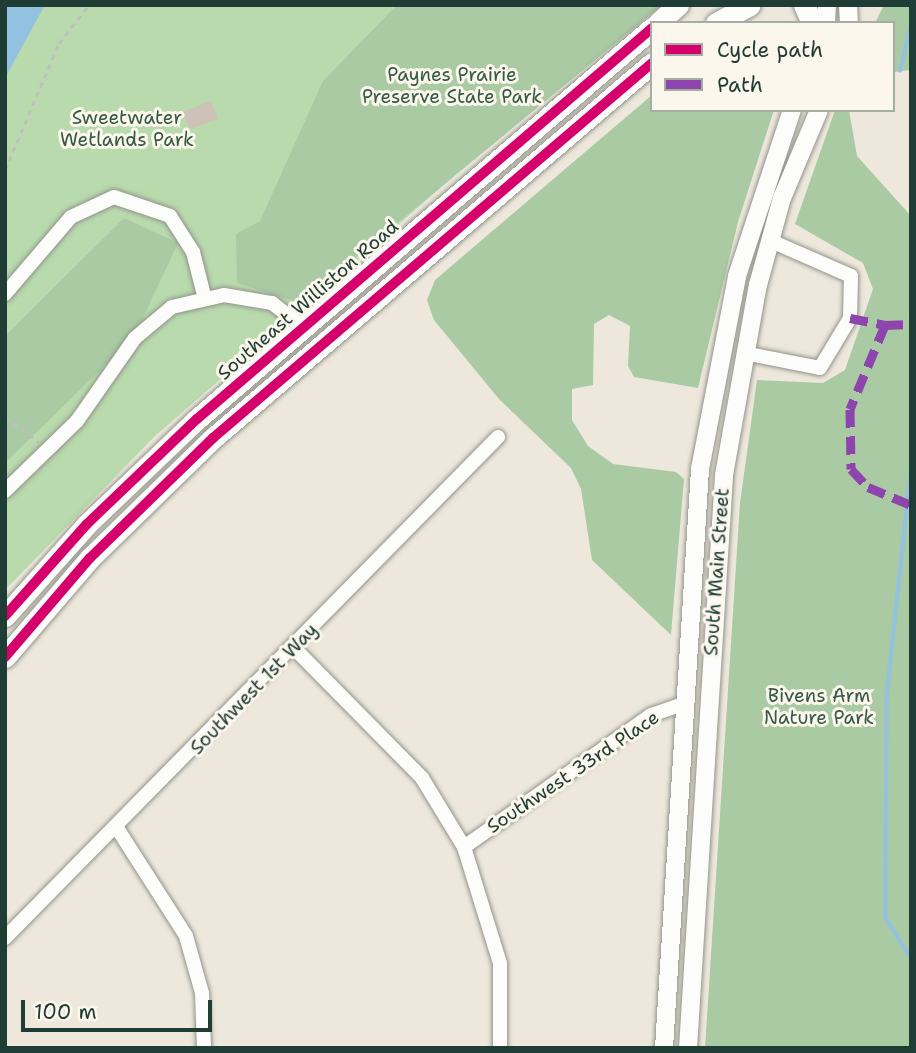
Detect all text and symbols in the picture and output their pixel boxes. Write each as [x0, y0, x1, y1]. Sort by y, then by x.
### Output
legend [650, 21, 895, 112]
text: Cycle path [717, 36, 823, 64]
park label: Paynes Prairie Preserve State Park [362, 64, 542, 108]
text: Path [717, 71, 763, 99]
park label: Sweetwater Wetlands Park [60, 107, 194, 151]
street label: Southeast Williston Road [213, 215, 403, 385]
street label: South Main Street [700, 487, 734, 657]
street label: Southwest 1st Way [185, 619, 323, 759]
park label: Bivens Arm Nature Park [764, 685, 874, 729]
street label: Southwest 33rd Place [483, 706, 663, 838]
scale bar [24, 986, 215, 1030]
text: 100 m [34, 998, 97, 1026]

